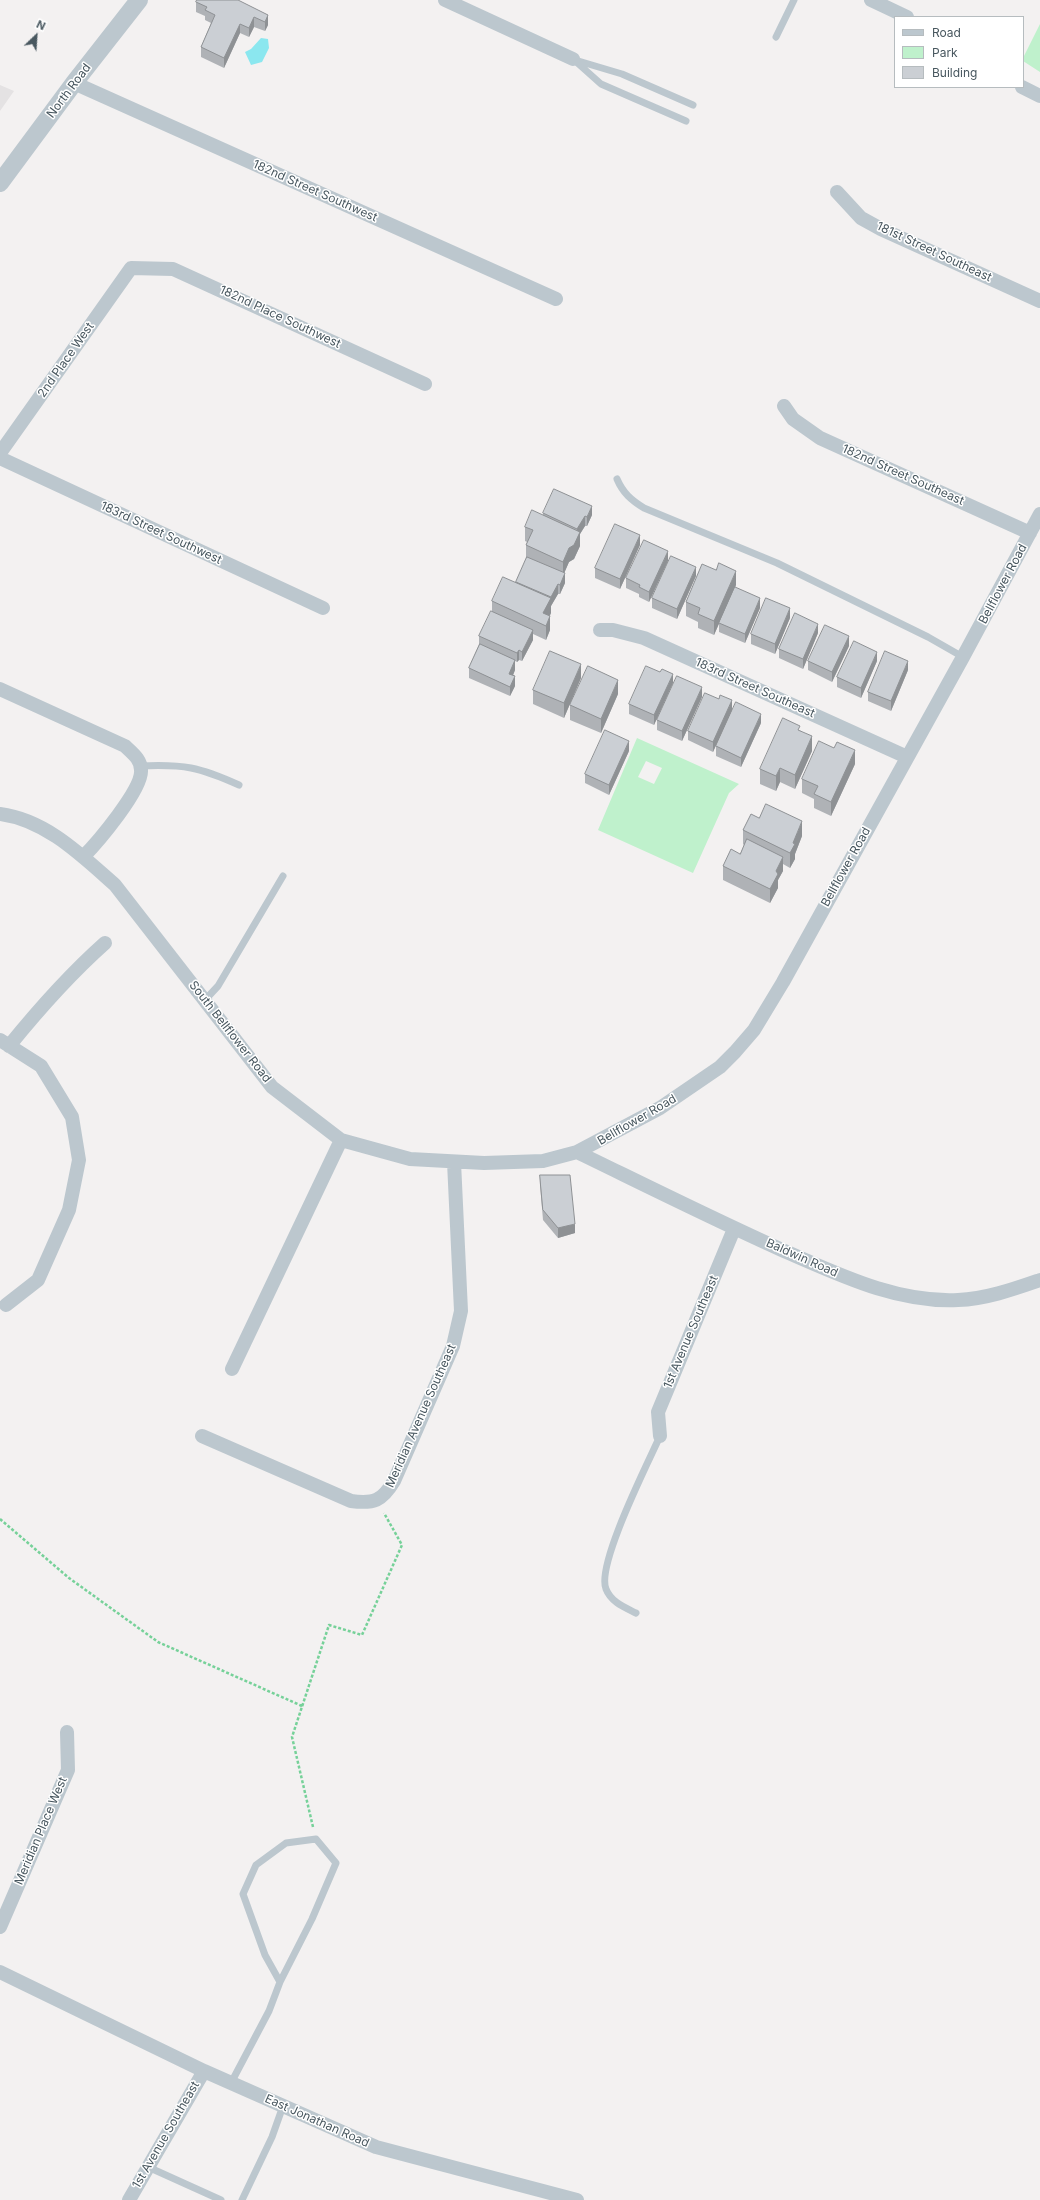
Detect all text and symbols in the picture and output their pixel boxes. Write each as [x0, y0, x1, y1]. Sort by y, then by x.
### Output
north arrow [16, 16, 56, 56]
legend [894, 16, 1024, 88]
text: N [34, 17, 48, 33]
text: Road [932, 25, 961, 40]
text: Park [932, 45, 958, 60]
street label: North Road [44, 61, 94, 121]
text: Building [932, 65, 977, 80]
street label: 182nd Street Southwest [251, 157, 379, 225]
street label: 181st Street Southeast [874, 219, 994, 285]
street label: 182nd Place Southwest [217, 283, 343, 351]
street label: 2nd Place West [35, 320, 97, 400]
street label: 182nd Street Southeast [840, 442, 966, 508]
street label: 183rd Street Southwest [98, 499, 224, 567]
street label: Bellflower Road [976, 542, 1030, 626]
street label: 183rd Street Southeast [693, 655, 817, 721]
street label: Bellflower Road [818, 825, 874, 909]
street label: South Bellflower Road [186, 978, 274, 1086]
street label: Bellflower Road [595, 1092, 679, 1148]
street label: Baldwin Road [764, 1236, 840, 1280]
street label: 1st Avenue Southeast [661, 1273, 721, 1391]
street label: Meridian Avenue Southeast [383, 1342, 459, 1490]
street label: Meridian Place West [12, 1775, 70, 1887]
street label: 1st Avenue Southeast [129, 2079, 203, 2191]
street label: East Jonathan Road [263, 2092, 371, 2150]

